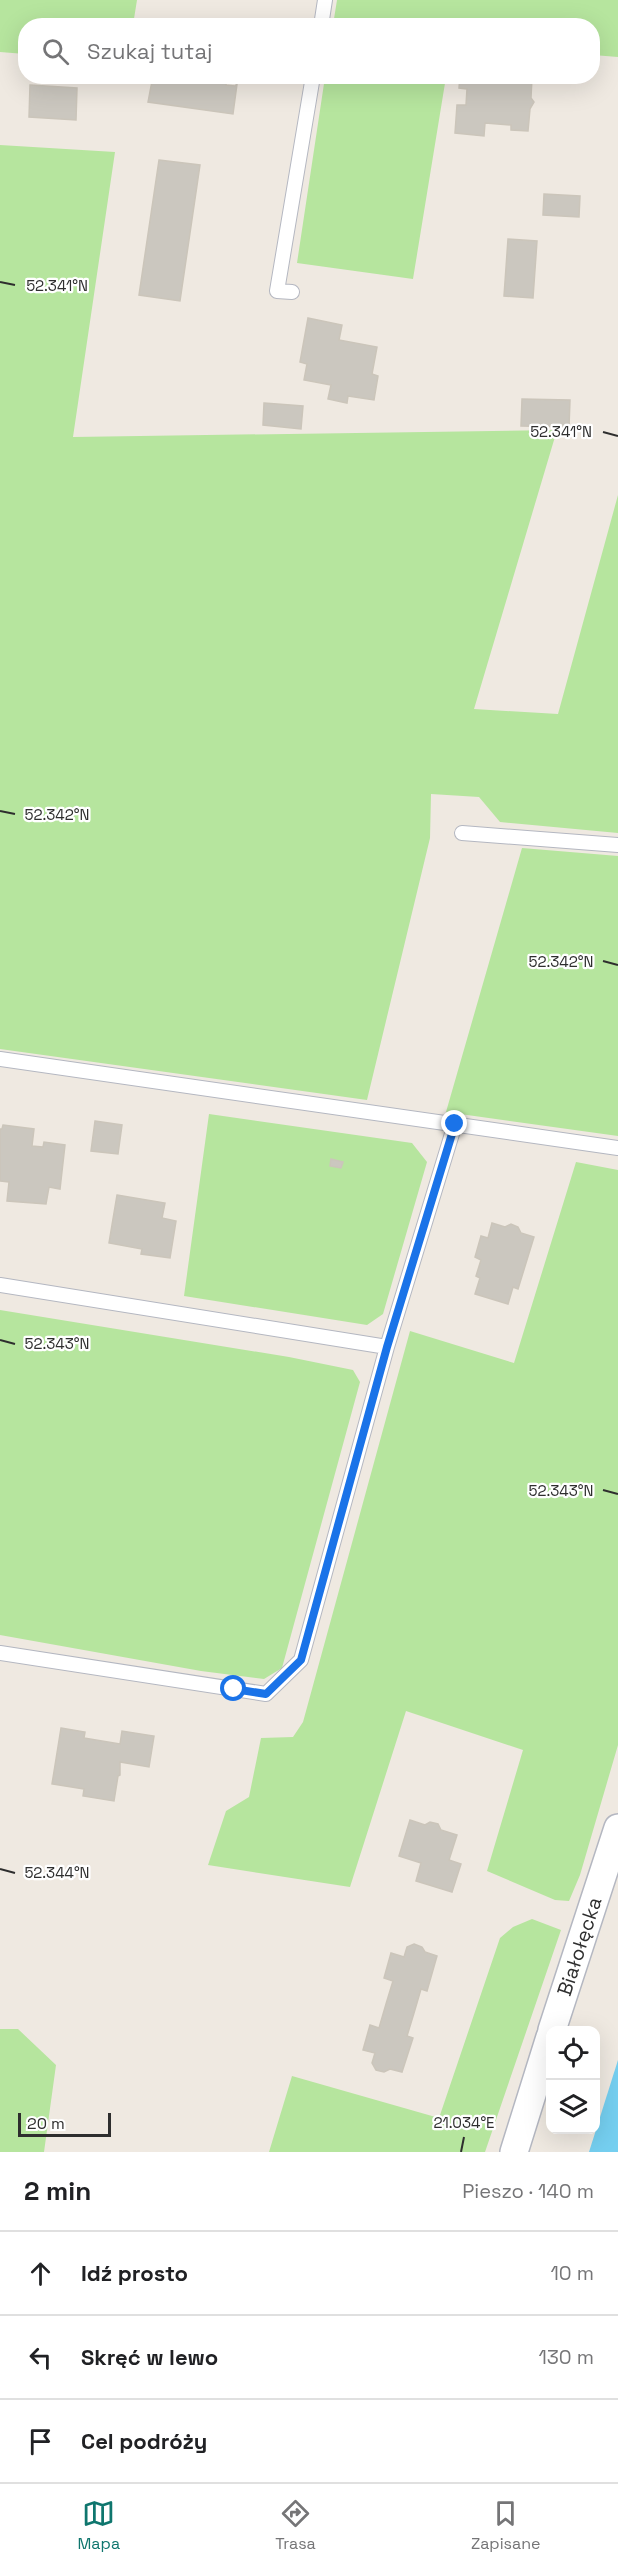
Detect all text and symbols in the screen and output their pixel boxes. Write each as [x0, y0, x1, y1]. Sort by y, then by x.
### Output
search box [18, 18, 600, 84]
icon: search [39, 35, 72, 68]
text: Szukaj tutaj [87, 37, 212, 65]
text: 52.341°N [26, 276, 88, 295]
text: 52.341°N [530, 422, 592, 441]
text: 52.342°N [25, 805, 89, 824]
text: 52.342°N [529, 952, 593, 971]
route end [441, 1110, 467, 1136]
text: 52.343°N [25, 1334, 89, 1353]
text: 52.343°N [529, 1481, 593, 1500]
route start [220, 1675, 246, 1701]
text: 52.344°N [24, 1863, 90, 1882]
street label: Białołęcka [551, 1894, 608, 1999]
map controls [546, 2026, 600, 2134]
button: locate [546, 2026, 600, 2080]
button: layers [546, 2080, 600, 2134]
scale bar [18, 2110, 111, 2138]
text: 20 m [27, 2113, 65, 2134]
text: 21.034°E [433, 2113, 495, 2132]
text: 2 min [24, 2174, 91, 2208]
text: Pieszo · 140 m [462, 2178, 594, 2204]
icon: ahead [24, 2257, 57, 2290]
text: Idź prosto [81, 2259, 188, 2287]
text: 10 m [550, 2260, 594, 2286]
icon: left [24, 2341, 57, 2374]
text: Skręć w lewo [81, 2343, 218, 2371]
text: 130 m [538, 2344, 594, 2370]
icon: arrive [24, 2425, 57, 2458]
text: Cel podróży [81, 2427, 207, 2455]
tab: Mapa [78, 2497, 120, 2554]
tab: Trasa [275, 2497, 316, 2554]
tab: Zapisane [471, 2497, 540, 2554]

